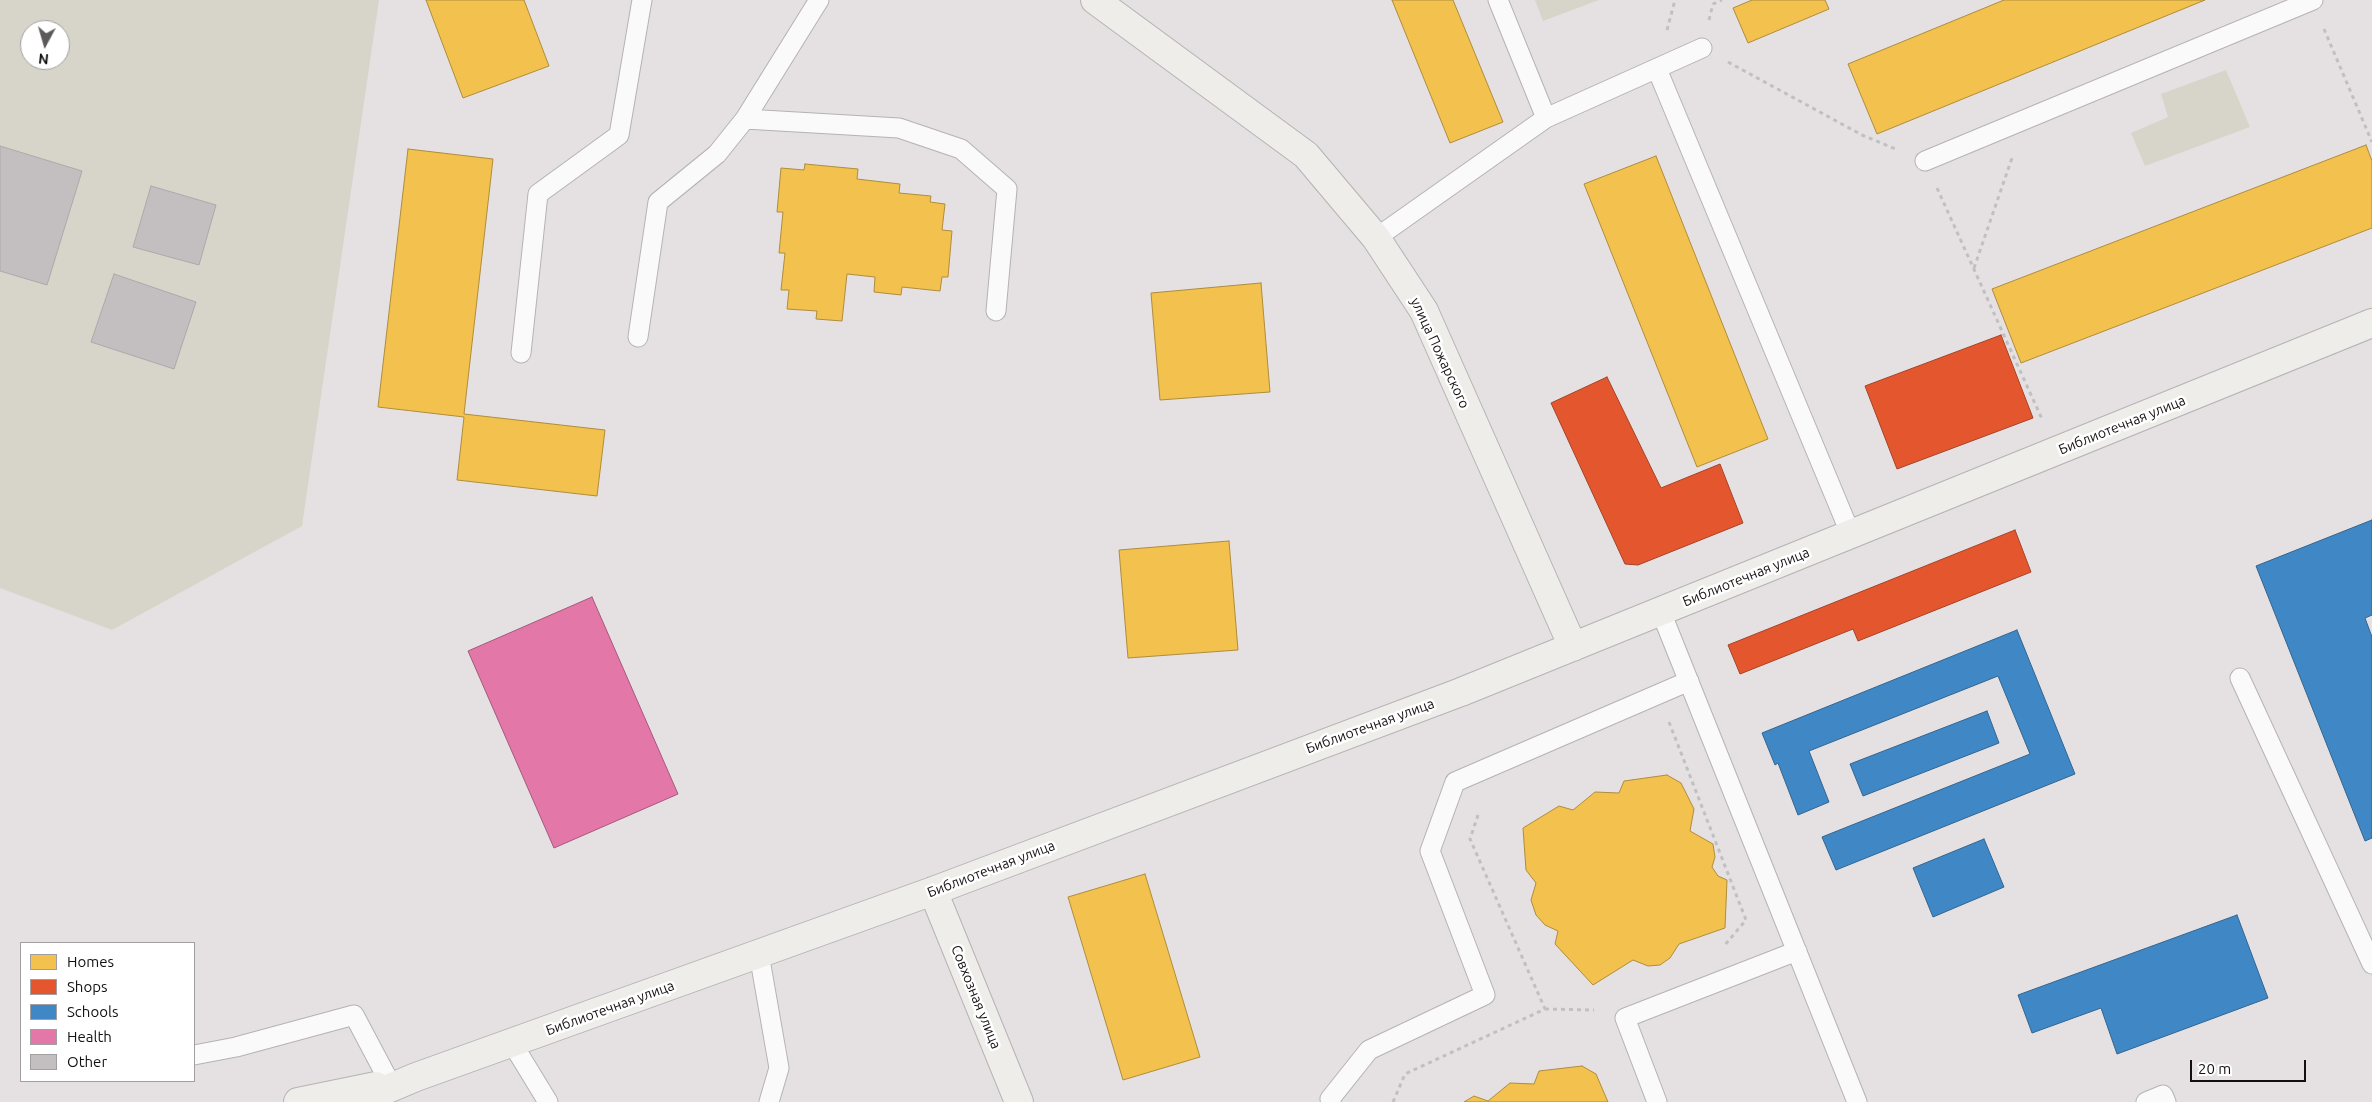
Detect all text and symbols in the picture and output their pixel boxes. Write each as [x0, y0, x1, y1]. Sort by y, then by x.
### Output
north arrow [20, 20, 70, 70]
text: N [38, 50, 50, 67]
street label: улица Пожарского [1407, 295, 1473, 411]
street label: Библиотечная улица [2056, 392, 2188, 458]
street label: Библиотечная улица [1680, 544, 1812, 610]
street label: Библиотечная улица [1303, 695, 1437, 757]
street label: Библиотечная улица [925, 837, 1057, 901]
legend [20, 942, 195, 1082]
street label: Совхозная улица [947, 943, 1005, 1051]
text: Homes [67, 953, 114, 970]
street label: Библиотечная улица [543, 977, 677, 1039]
text: Shops [67, 978, 108, 995]
text: Schools [67, 1003, 118, 1020]
text: Health [67, 1028, 112, 1045]
scale bar [2192, 1050, 2308, 1082]
text: Other [67, 1053, 107, 1070]
text: 20 m [2198, 1060, 2231, 1077]

